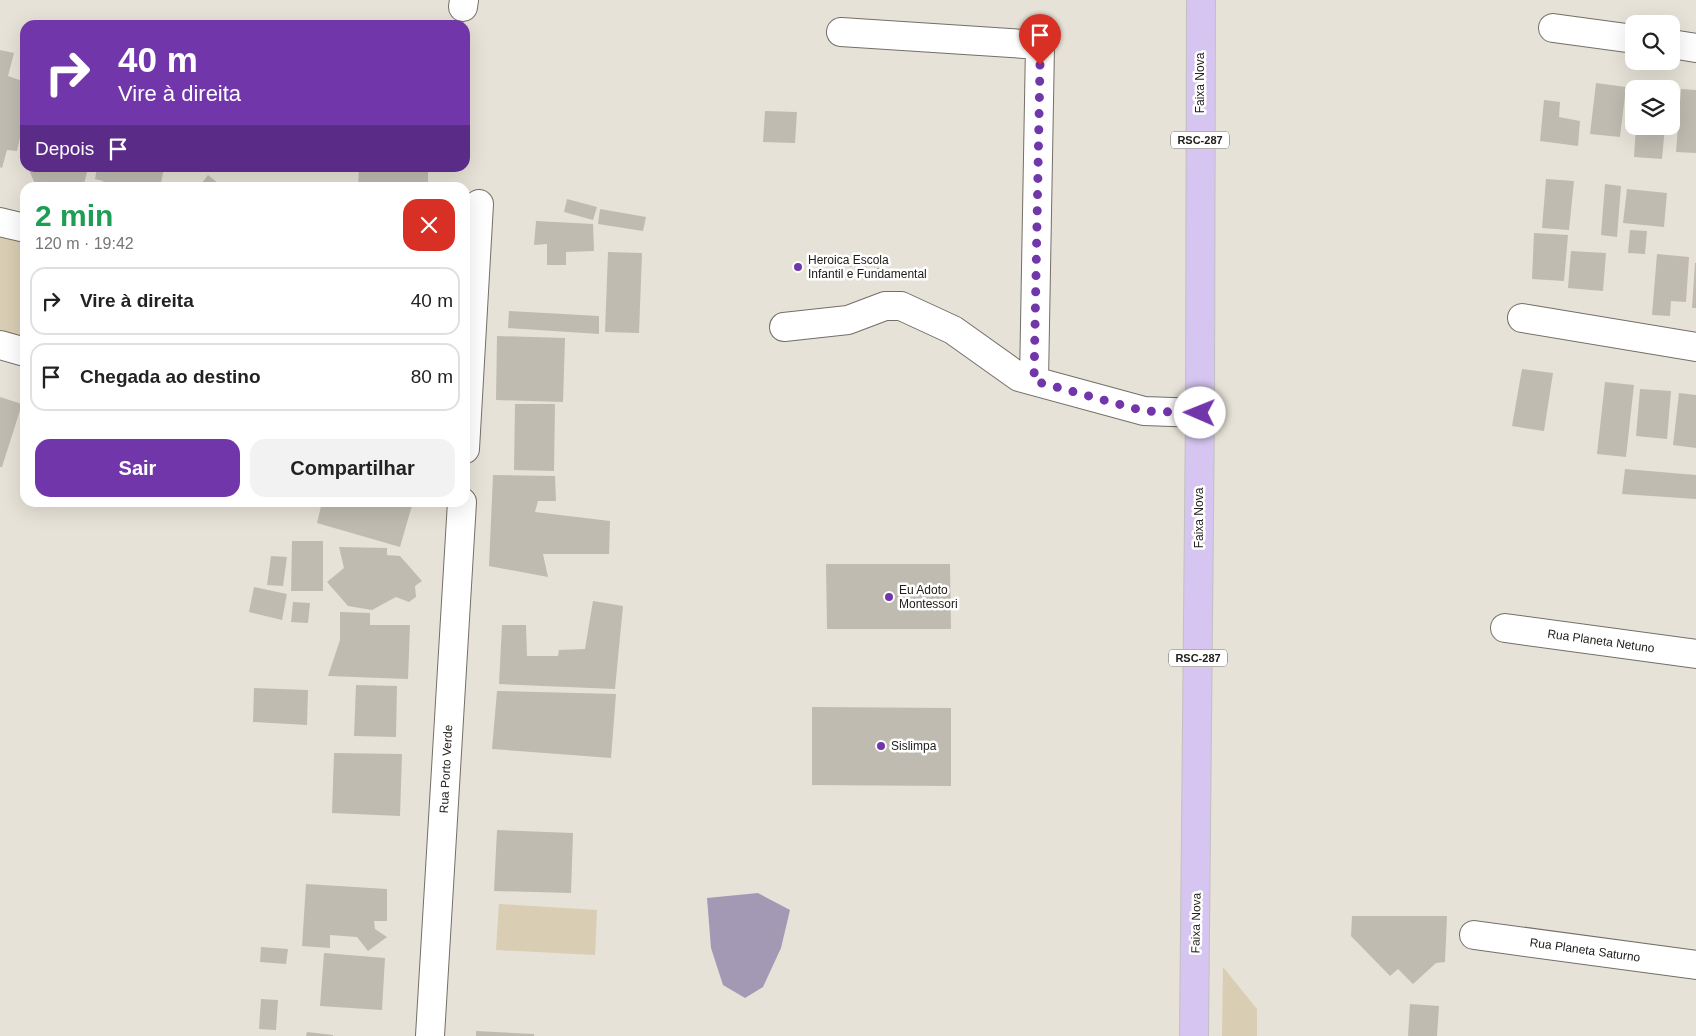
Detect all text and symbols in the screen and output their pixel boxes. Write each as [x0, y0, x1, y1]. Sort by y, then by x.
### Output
pin [1019, 14, 1061, 65]
map controls [1625, 15, 1680, 135]
button: search [1625, 15, 1680, 70]
icon: arrive [1026, 21, 1054, 49]
icon: right [35, 40, 100, 105]
text: 40 m [118, 40, 198, 79]
street label: Faixa Nova [1193, 52, 1207, 113]
button: layers [1625, 80, 1680, 135]
text: Vire à direita [118, 81, 241, 106]
road number: RSC-287 [1171, 132, 1229, 148]
icon: arrive [104, 135, 132, 163]
text: Depois [35, 138, 94, 159]
text: 2 min [35, 199, 113, 232]
button: close [403, 199, 455, 251]
text: 120 m · 19:42 [35, 235, 134, 252]
place label: Heroica Escola Infantil e Fundamental [808, 253, 927, 281]
marker: Heroica Escola Infantil e Fundamental [792, 261, 804, 273]
icon: right [37, 287, 65, 315]
text: Vire à direita [80, 290, 194, 311]
text: 40 m [411, 290, 453, 311]
icon: arrive [37, 363, 65, 391]
text: Chegada ao destino [80, 366, 261, 387]
text: 80 m [411, 366, 453, 387]
position arrow [1173, 386, 1225, 438]
button: Sair [35, 439, 240, 497]
button: Compartilhar [250, 439, 455, 497]
street label: Faixa Nova [1192, 487, 1206, 548]
place label: Eu Adoto Montessori [899, 583, 958, 611]
marker: Eu Adoto Montessori [883, 591, 895, 603]
street label: Rua Planeta Netuno [1547, 627, 1656, 655]
road number: RSC-287 [1169, 650, 1227, 666]
street label: Rua Porto Verde [437, 724, 455, 814]
place label: Sislimpa [891, 739, 937, 753]
marker: Sislimpa [875, 740, 887, 752]
street label: Faixa Nova [1188, 892, 1204, 953]
street label: Rua Planeta Saturno [1529, 935, 1641, 965]

